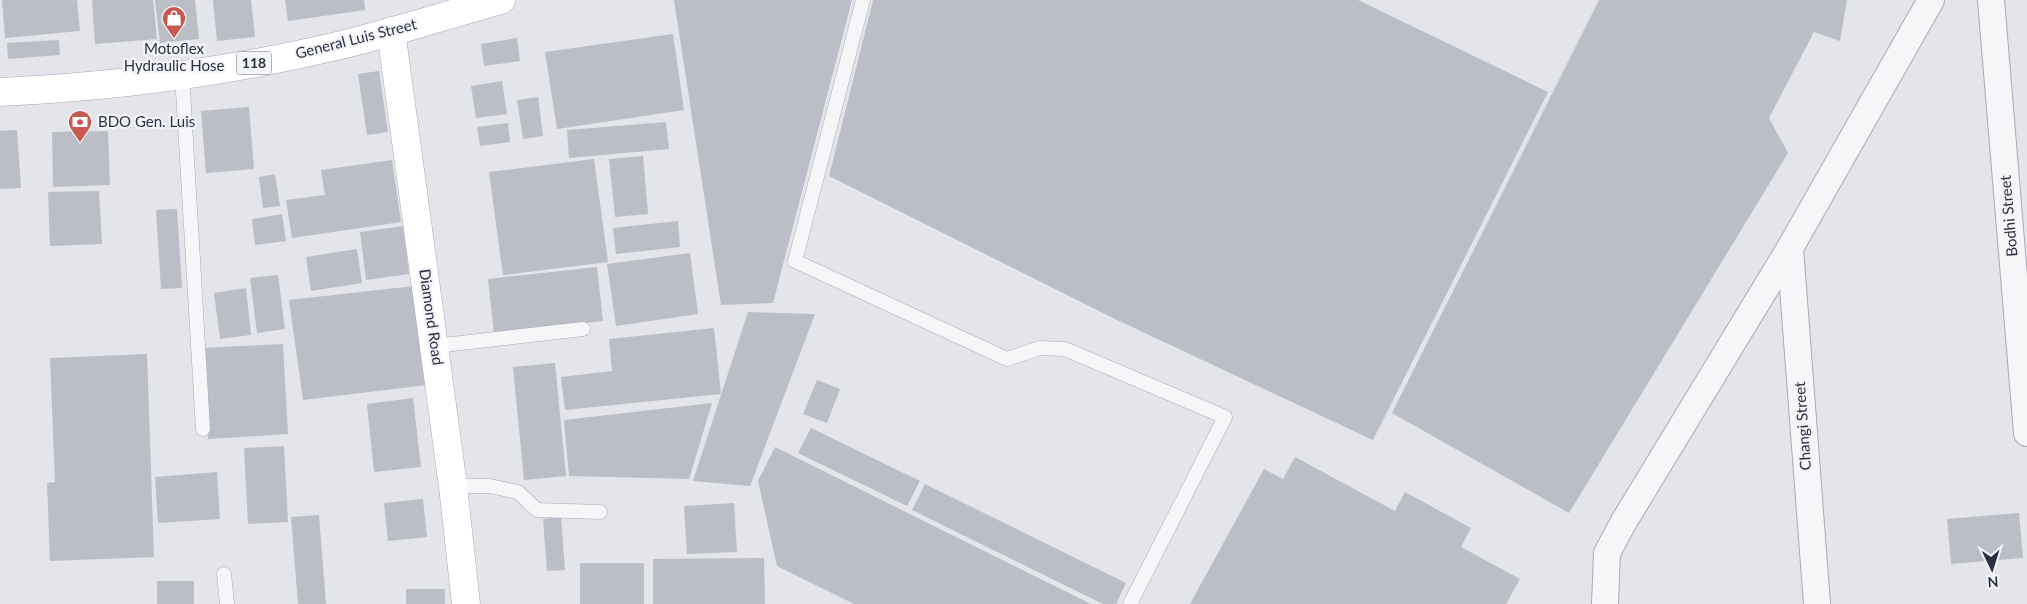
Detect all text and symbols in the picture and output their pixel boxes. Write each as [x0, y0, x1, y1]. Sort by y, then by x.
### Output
shop icon: Motoflex Hydraulic Hose [161, 5, 187, 39]
street label: General Luis Street [293, 14, 419, 62]
place label: Motoflex Hydraulic Hose [124, 39, 224, 74]
road number: 118 [236, 52, 272, 74]
bank icon: BDO Gen. Luis [67, 109, 93, 143]
place label: BDO Gen. Luis [98, 112, 195, 130]
street label: Bodhi Street [1995, 174, 2021, 258]
street label: Diamond Road [416, 268, 448, 366]
street label: Changi Street [1790, 380, 1814, 471]
north arrow [1967, 544, 2017, 594]
text: N [1987, 574, 1999, 591]

